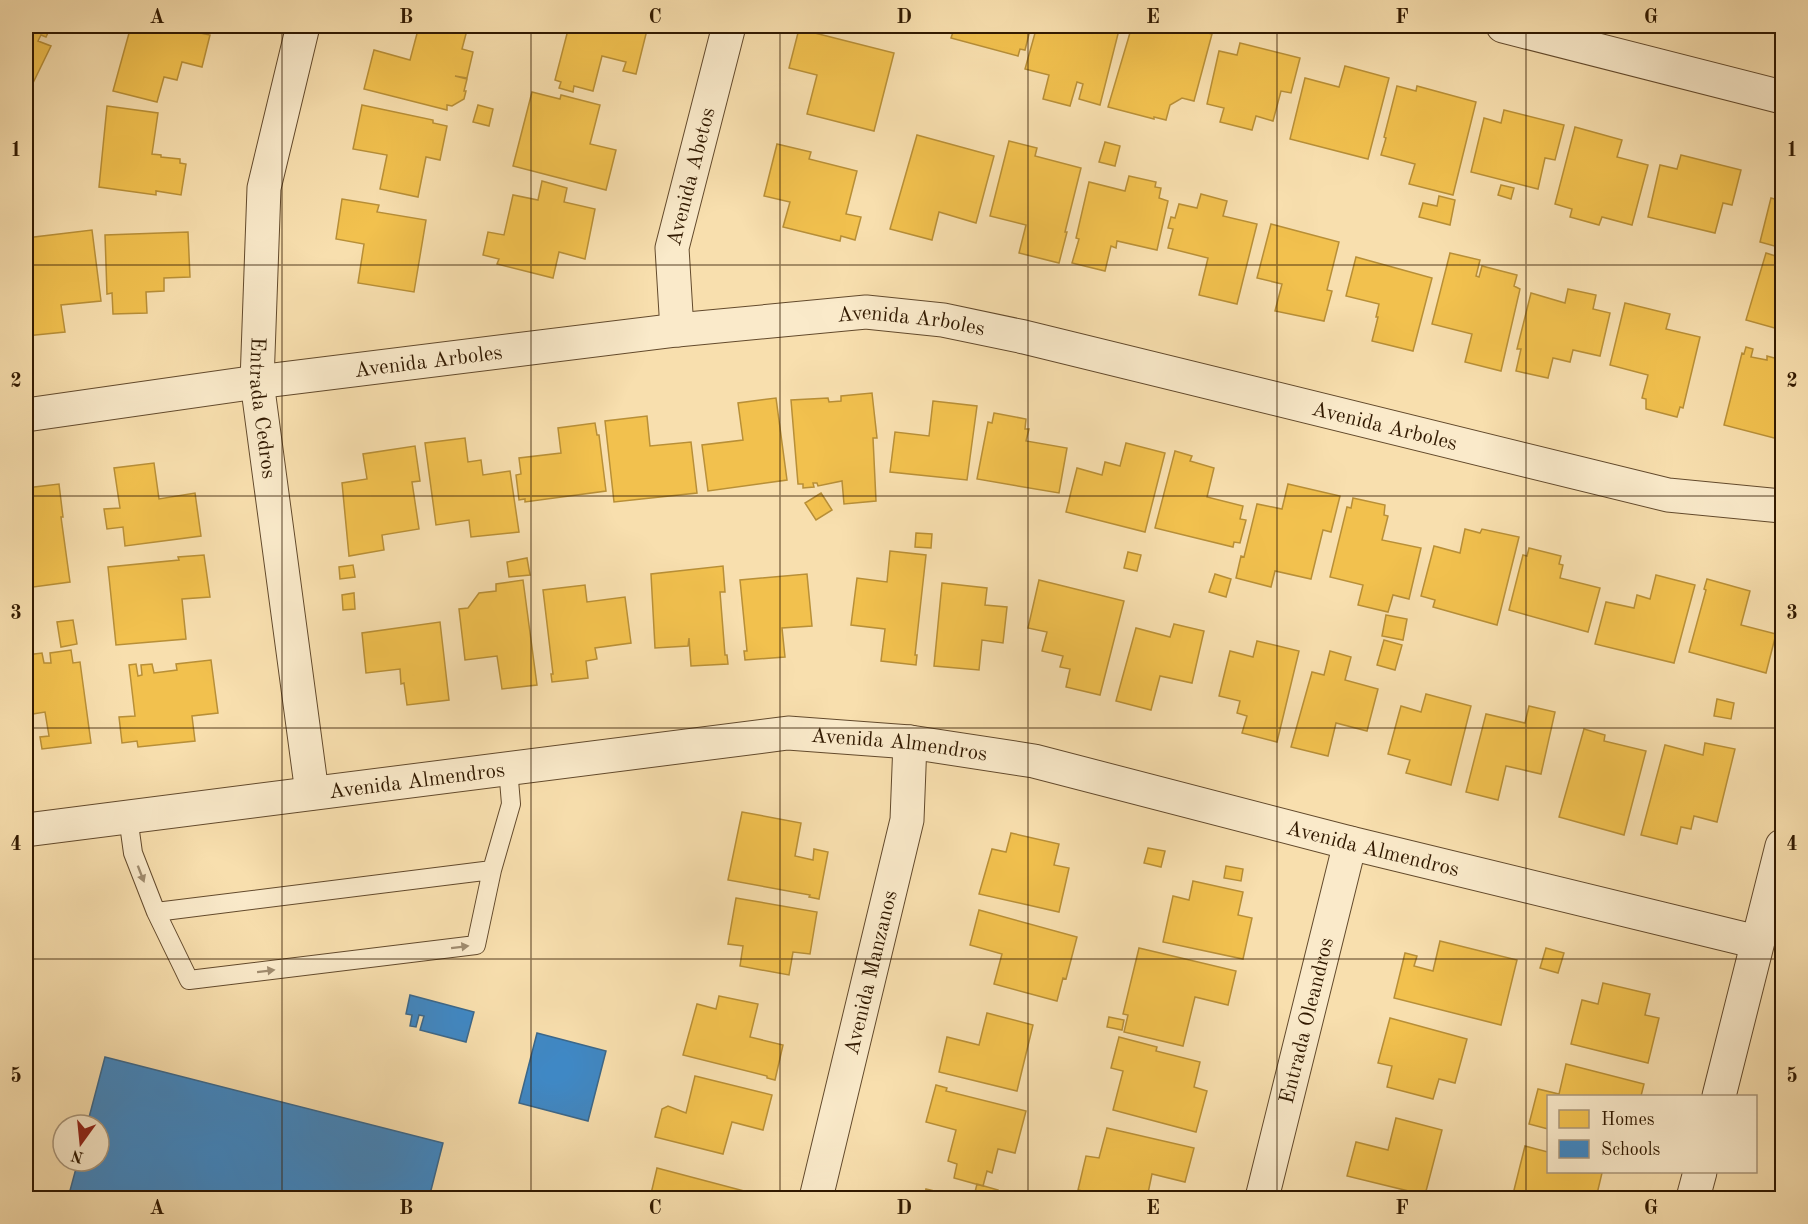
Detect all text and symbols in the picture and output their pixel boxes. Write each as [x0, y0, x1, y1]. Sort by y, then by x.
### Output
text: A [149, 8, 165, 28]
text: B [399, 8, 413, 28]
text: C [648, 8, 662, 28]
text: D [896, 8, 912, 28]
text: E [1146, 8, 1160, 28]
text: F [1395, 8, 1409, 28]
text: G [1644, 8, 1658, 28]
street label: Avenida Abetos [664, 105, 720, 248]
text: 1 [10, 141, 22, 161]
text: 1 [1786, 141, 1798, 161]
street label: Avenida Arboles [836, 303, 987, 341]
street label: Entrada Cedros [245, 337, 279, 480]
street label: Avenida Arboles [353, 343, 504, 382]
text: 2 [10, 372, 22, 392]
text: 2 [1786, 372, 1798, 392]
street label: Avenida Arboles [1309, 399, 1459, 455]
text: 3 [10, 604, 22, 624]
text: 3 [1786, 604, 1798, 624]
street label: Avenida Almendros [810, 726, 989, 766]
street label: Avenida Almendros [328, 760, 506, 803]
street label: Avenida Almendros [1284, 818, 1461, 881]
text: 4 [10, 835, 22, 855]
text: 4 [1786, 835, 1798, 855]
one-way arrow [137, 865, 146, 883]
street label: Avenida Manzanos [842, 888, 902, 1057]
street label: Entrada Oleandros [1277, 936, 1338, 1106]
one-way arrow [450, 942, 469, 952]
one-way arrow [257, 966, 276, 976]
text: 5 [10, 1066, 22, 1087]
text: 5 [1786, 1066, 1798, 1087]
legend [1547, 1095, 1757, 1173]
text: Homes [1601, 1111, 1655, 1129]
north arrow [51, 1113, 111, 1173]
text: Schools [1601, 1141, 1661, 1159]
text: N [69, 1146, 86, 1165]
text: A [149, 1199, 165, 1219]
text: B [399, 1199, 413, 1219]
text: C [648, 1199, 662, 1219]
text: D [896, 1199, 912, 1219]
text: E [1146, 1199, 1160, 1219]
text: F [1395, 1199, 1409, 1219]
text: G [1644, 1199, 1658, 1219]

